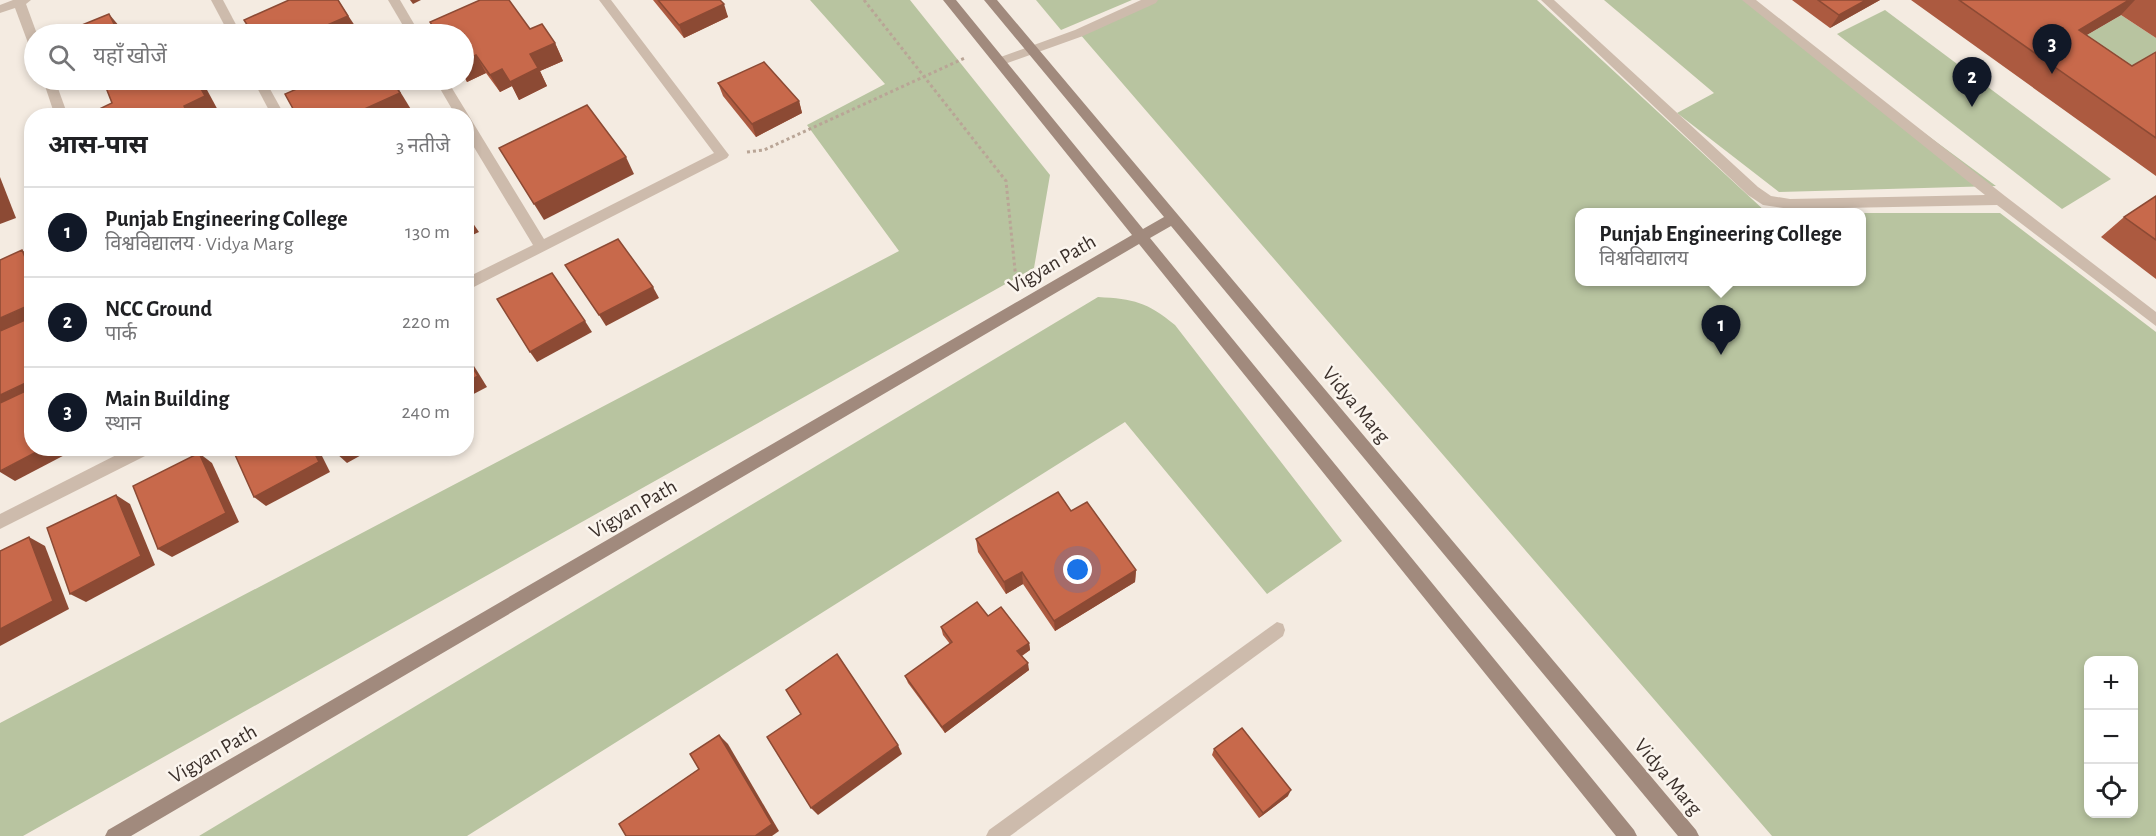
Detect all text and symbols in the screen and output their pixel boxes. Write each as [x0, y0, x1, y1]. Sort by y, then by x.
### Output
search box [24, 24, 474, 90]
pin: 3 [2032, 25, 2072, 74]
icon: search [45, 41, 78, 74]
text: यहाँ खोजें [93, 45, 167, 67]
pin: 2 [1952, 57, 1992, 107]
text: आस-पास [48, 132, 148, 158]
text: 3 नतीजे [396, 136, 450, 156]
text: Punjab Engineering College [105, 208, 348, 230]
popup [1575, 208, 1866, 286]
text: 1 [64, 222, 71, 242]
text: 130 m [405, 222, 450, 242]
text: Punjab Engineering College [1599, 223, 1842, 245]
street label: Vigyan Path [1005, 231, 1099, 297]
text: विश्वविद्यालय · Vidya Marg [105, 234, 294, 254]
text: विश्वविद्यालय [1599, 249, 1688, 269]
text: NCC Ground [105, 298, 212, 320]
pin: 1 [1702, 306, 1740, 355]
text: 2 [63, 312, 72, 332]
text: 220 m [402, 312, 450, 332]
text: पार्क [105, 324, 137, 344]
street label: Vidya Marg [1318, 363, 1394, 448]
text: Main Building [105, 388, 229, 410]
text: 3 [63, 402, 72, 422]
text: 240 m [401, 402, 450, 422]
text: स्थान [105, 414, 141, 434]
street label: Vigyan Path [586, 476, 680, 542]
your location [1063, 555, 1092, 584]
map controls [2084, 656, 2138, 818]
button: + [2084, 656, 2138, 710]
button: − [2084, 710, 2138, 764]
street label: Vigyan Path [166, 721, 260, 787]
street label: Vidya Marg [1630, 735, 1706, 820]
button: locate [2084, 764, 2138, 818]

